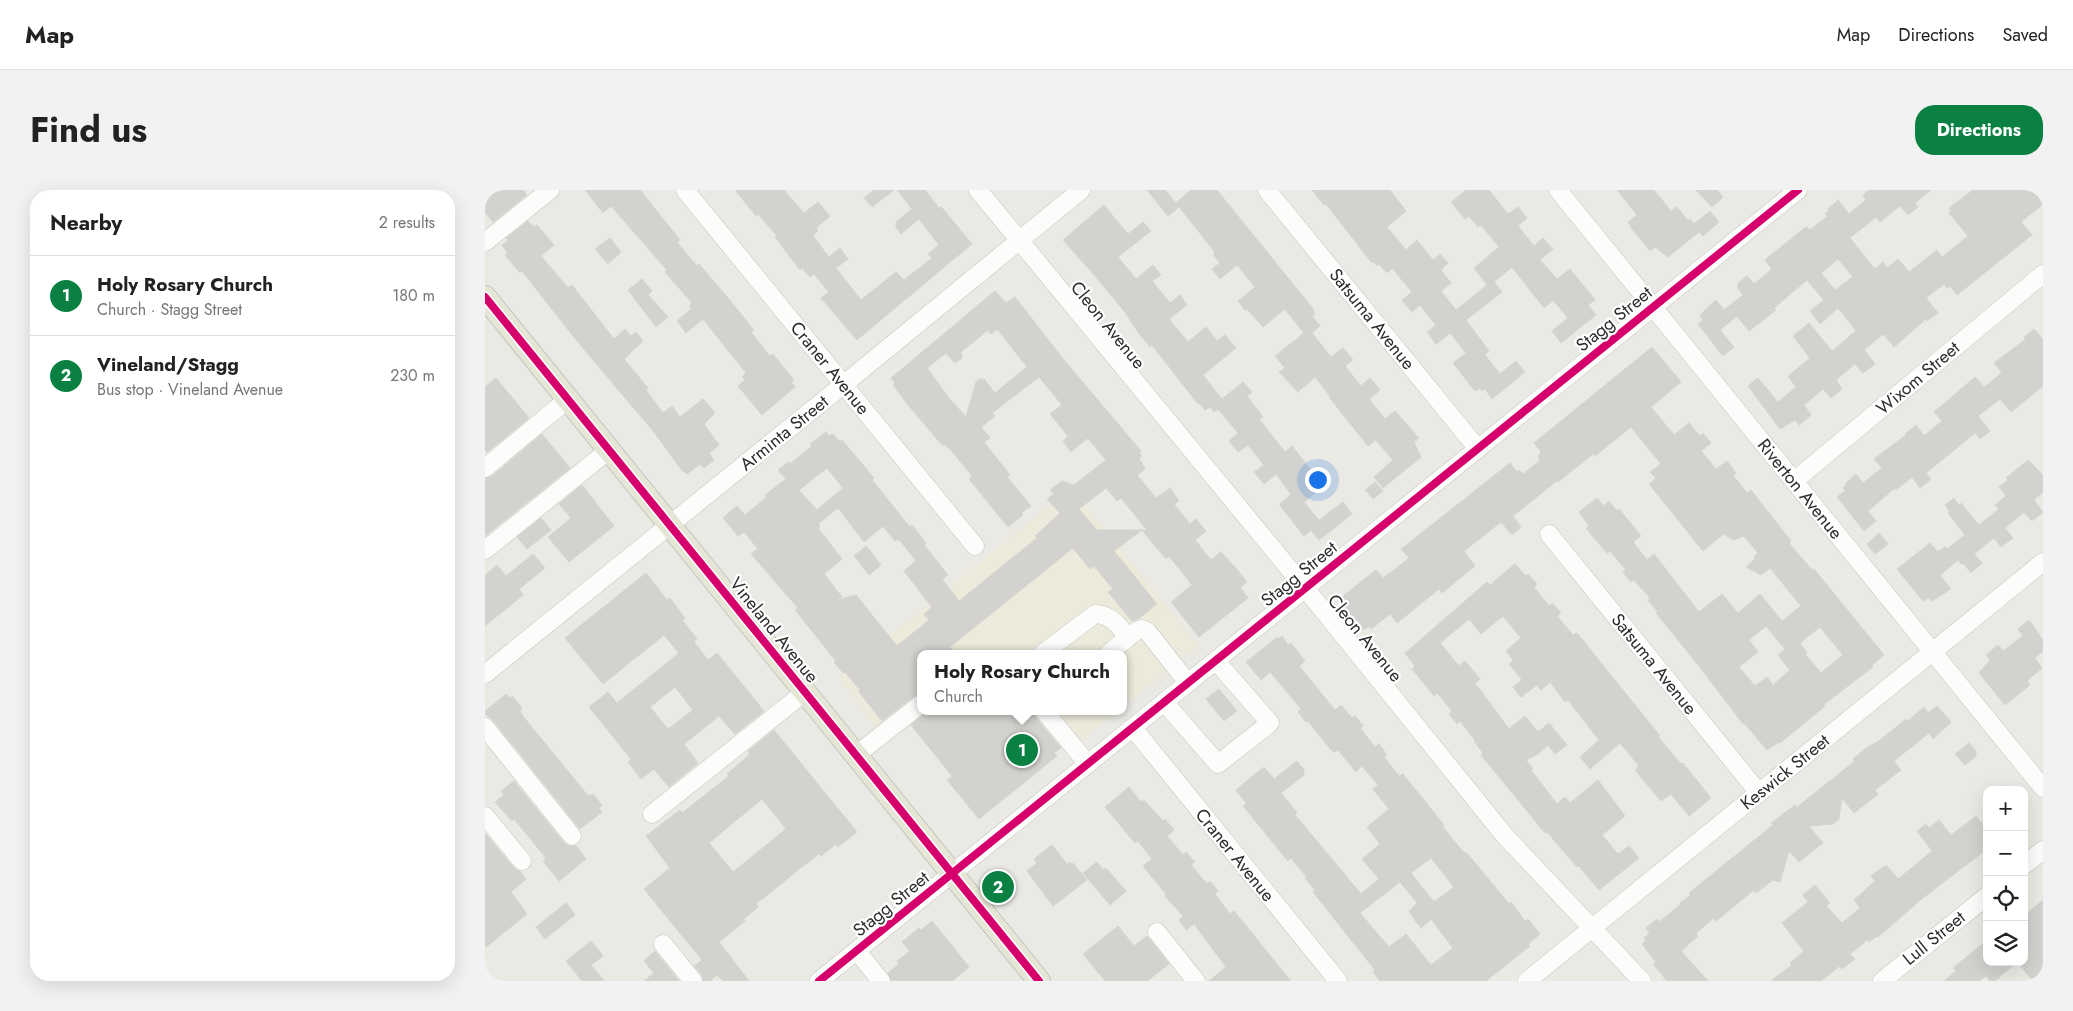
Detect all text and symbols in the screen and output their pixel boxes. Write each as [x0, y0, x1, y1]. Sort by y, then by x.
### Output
text: Map [25, 17, 74, 52]
text: Map [1837, 22, 1870, 48]
text: Directions [1898, 22, 1974, 48]
text: Saved [2002, 22, 2048, 48]
text: Find us [30, 105, 147, 155]
button: Directions [1915, 105, 2043, 155]
text: Nearby [50, 208, 122, 238]
text: 2 results [379, 211, 435, 234]
street label: Satsuma Avenue [1323, 263, 1421, 375]
text: Holy Rosary Church [97, 271, 273, 298]
street label: Cleon Avenue [1064, 275, 1152, 375]
street label: Stagg Street [1570, 280, 1658, 358]
text: 1 [62, 284, 70, 307]
text: 180 m [392, 284, 435, 307]
text: Church · Stagg Street [97, 298, 242, 321]
street label: Craner Avenue [784, 316, 876, 420]
street label: Wixom Street [1871, 335, 1966, 421]
text: Vineland/Stagg [97, 351, 239, 378]
text: 2 [61, 364, 71, 387]
text: 230 m [390, 364, 435, 387]
text: Bus stop · Vineland Avenue [97, 378, 283, 401]
street label: Arminta Street [734, 389, 834, 477]
street label: Riverton Avenue [1751, 433, 1849, 545]
your location [1305, 467, 1331, 493]
street label: Stagg Street [1255, 535, 1343, 613]
street label: Vineland Avenue [723, 572, 825, 688]
street label: Cleon Avenue [1321, 588, 1409, 688]
street label: Satsuma Avenue [1605, 608, 1703, 720]
popup [917, 650, 1127, 715]
text: Holy Rosary Church [934, 658, 1110, 685]
text: Church [934, 685, 983, 708]
street label: Keswick Street [1735, 728, 1836, 816]
pin: 1 [1006, 731, 1038, 769]
map controls [1983, 786, 2028, 966]
button: + [1983, 786, 2028, 831]
street label: Craner Avenue [1189, 803, 1281, 907]
button: − [1983, 831, 2028, 876]
street label: Stagg Street [847, 865, 935, 943]
pin: 2 [982, 868, 1014, 906]
button: locate [1983, 876, 2028, 921]
street label: Lull Street [1897, 904, 1971, 971]
button: layers [1983, 921, 2028, 966]

